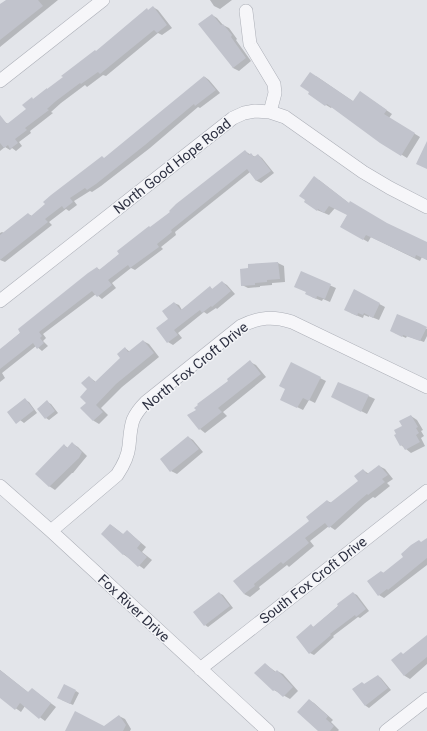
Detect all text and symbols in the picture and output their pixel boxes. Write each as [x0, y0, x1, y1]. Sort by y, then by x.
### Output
street label: North Good Hope Road [110, 115, 234, 217]
street label: North Fox Croft Drive [139, 319, 251, 413]
street label: South Fox Croft Drive [256, 533, 370, 627]
street label: Fox River Drive [95, 571, 173, 645]

